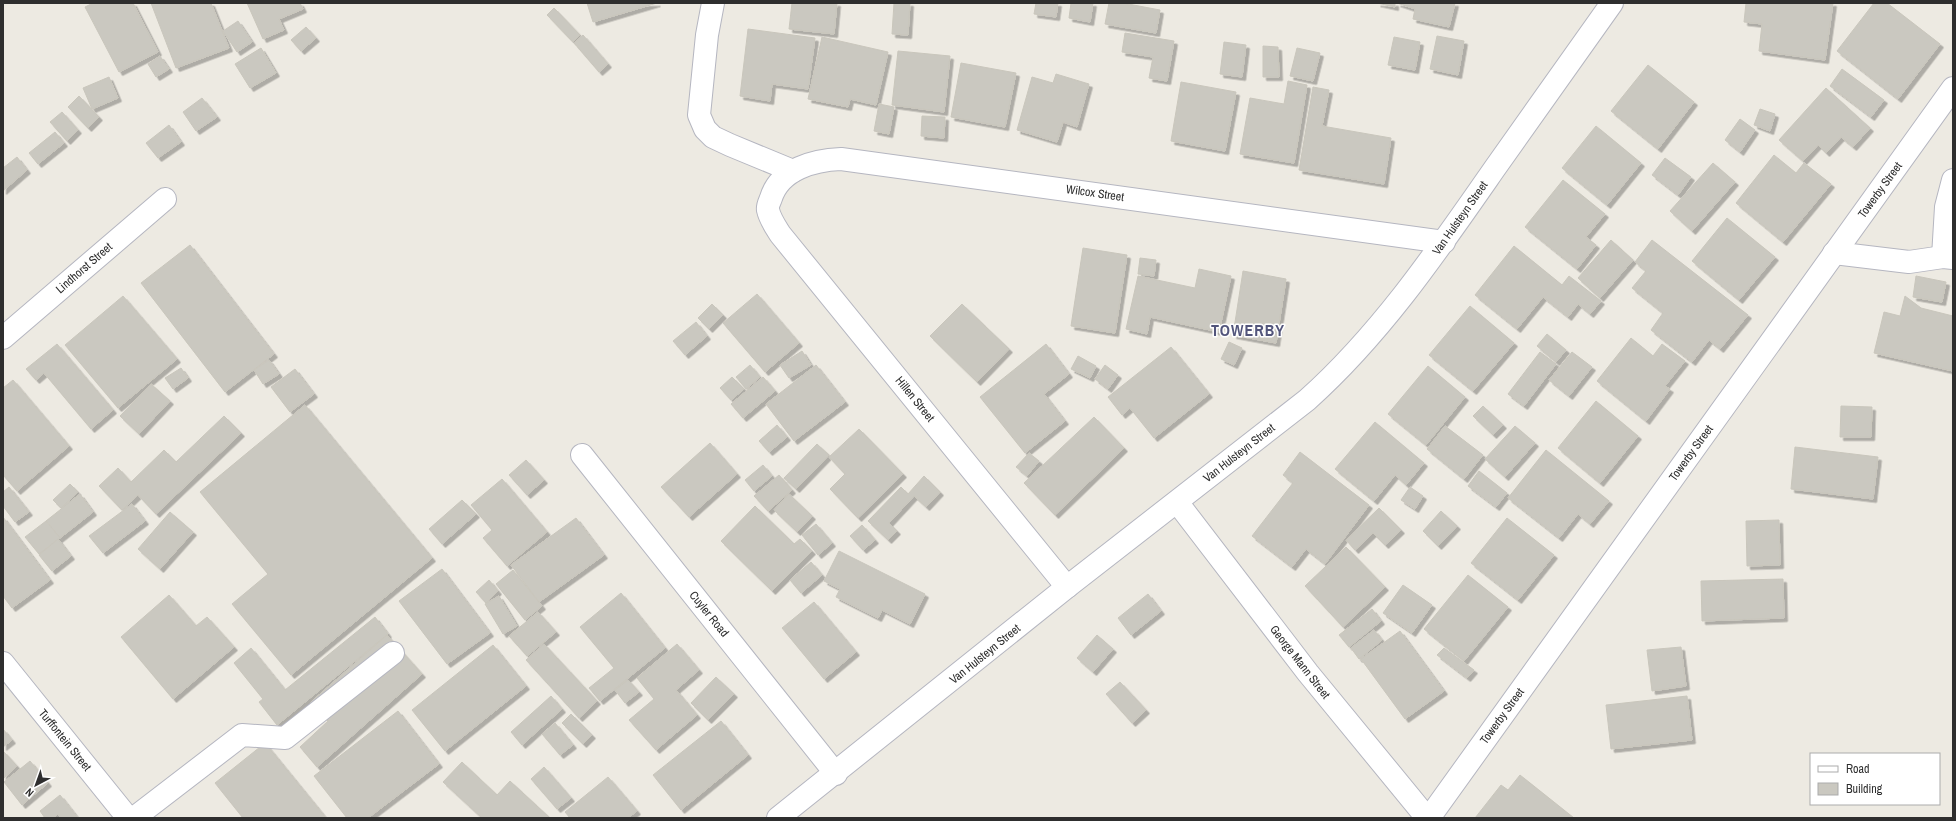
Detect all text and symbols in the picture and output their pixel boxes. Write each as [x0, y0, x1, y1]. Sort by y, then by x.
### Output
street label: Towerby Street [1854, 159, 1906, 221]
street label: Van Hulsteyn Street [1429, 178, 1492, 258]
street label: Wilcox Street [1065, 181, 1125, 205]
street label: Lindhorst Street [52, 239, 116, 297]
district label: TOWERBY [1211, 319, 1285, 341]
street label: Hillen Street [892, 373, 938, 425]
street label: Van Hulsteyn Street [1200, 420, 1278, 486]
street label: Towerby Street [1665, 422, 1717, 484]
street label: Cuyler Road [686, 588, 732, 640]
street label: Van Hulsteyn Street [946, 620, 1024, 688]
street label: George Mann Street [1266, 622, 1334, 702]
street label: Towerby Street [1476, 685, 1528, 747]
street label: Turffontein Street [35, 706, 95, 775]
legend [1810, 753, 1940, 805]
text: Road [1846, 761, 1870, 777]
north arrow [16, 765, 56, 805]
text: Building [1846, 781, 1883, 797]
text: N [22, 785, 36, 800]

